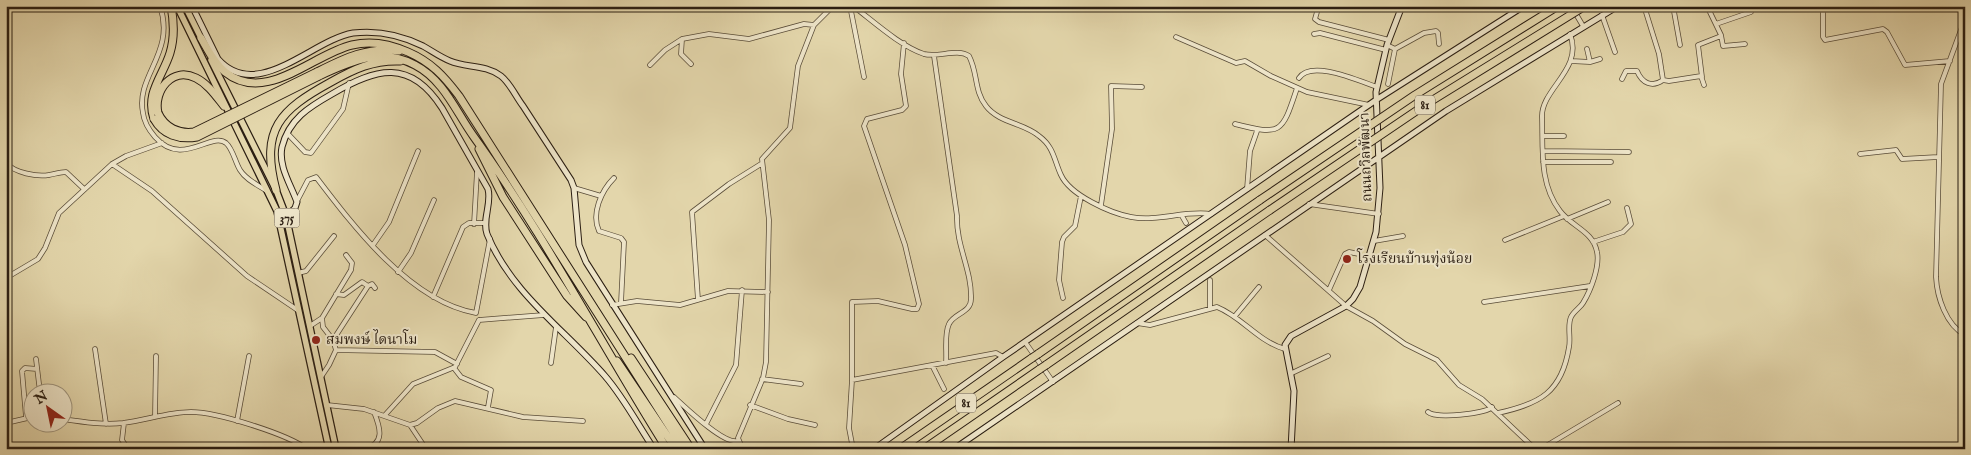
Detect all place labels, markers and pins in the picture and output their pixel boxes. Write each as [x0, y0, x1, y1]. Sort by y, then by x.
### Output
place label: โรงเรียนบ้านทุ่งน้อย [1356, 248, 1472, 268]
marker: โรงเรียนบ้านทุ่งน้อย [1341, 253, 1353, 265]
place label: สมพงษ์ ไดนาโม [326, 329, 417, 349]
marker: สมพงษ์ ไดนาโม [310, 334, 322, 346]

